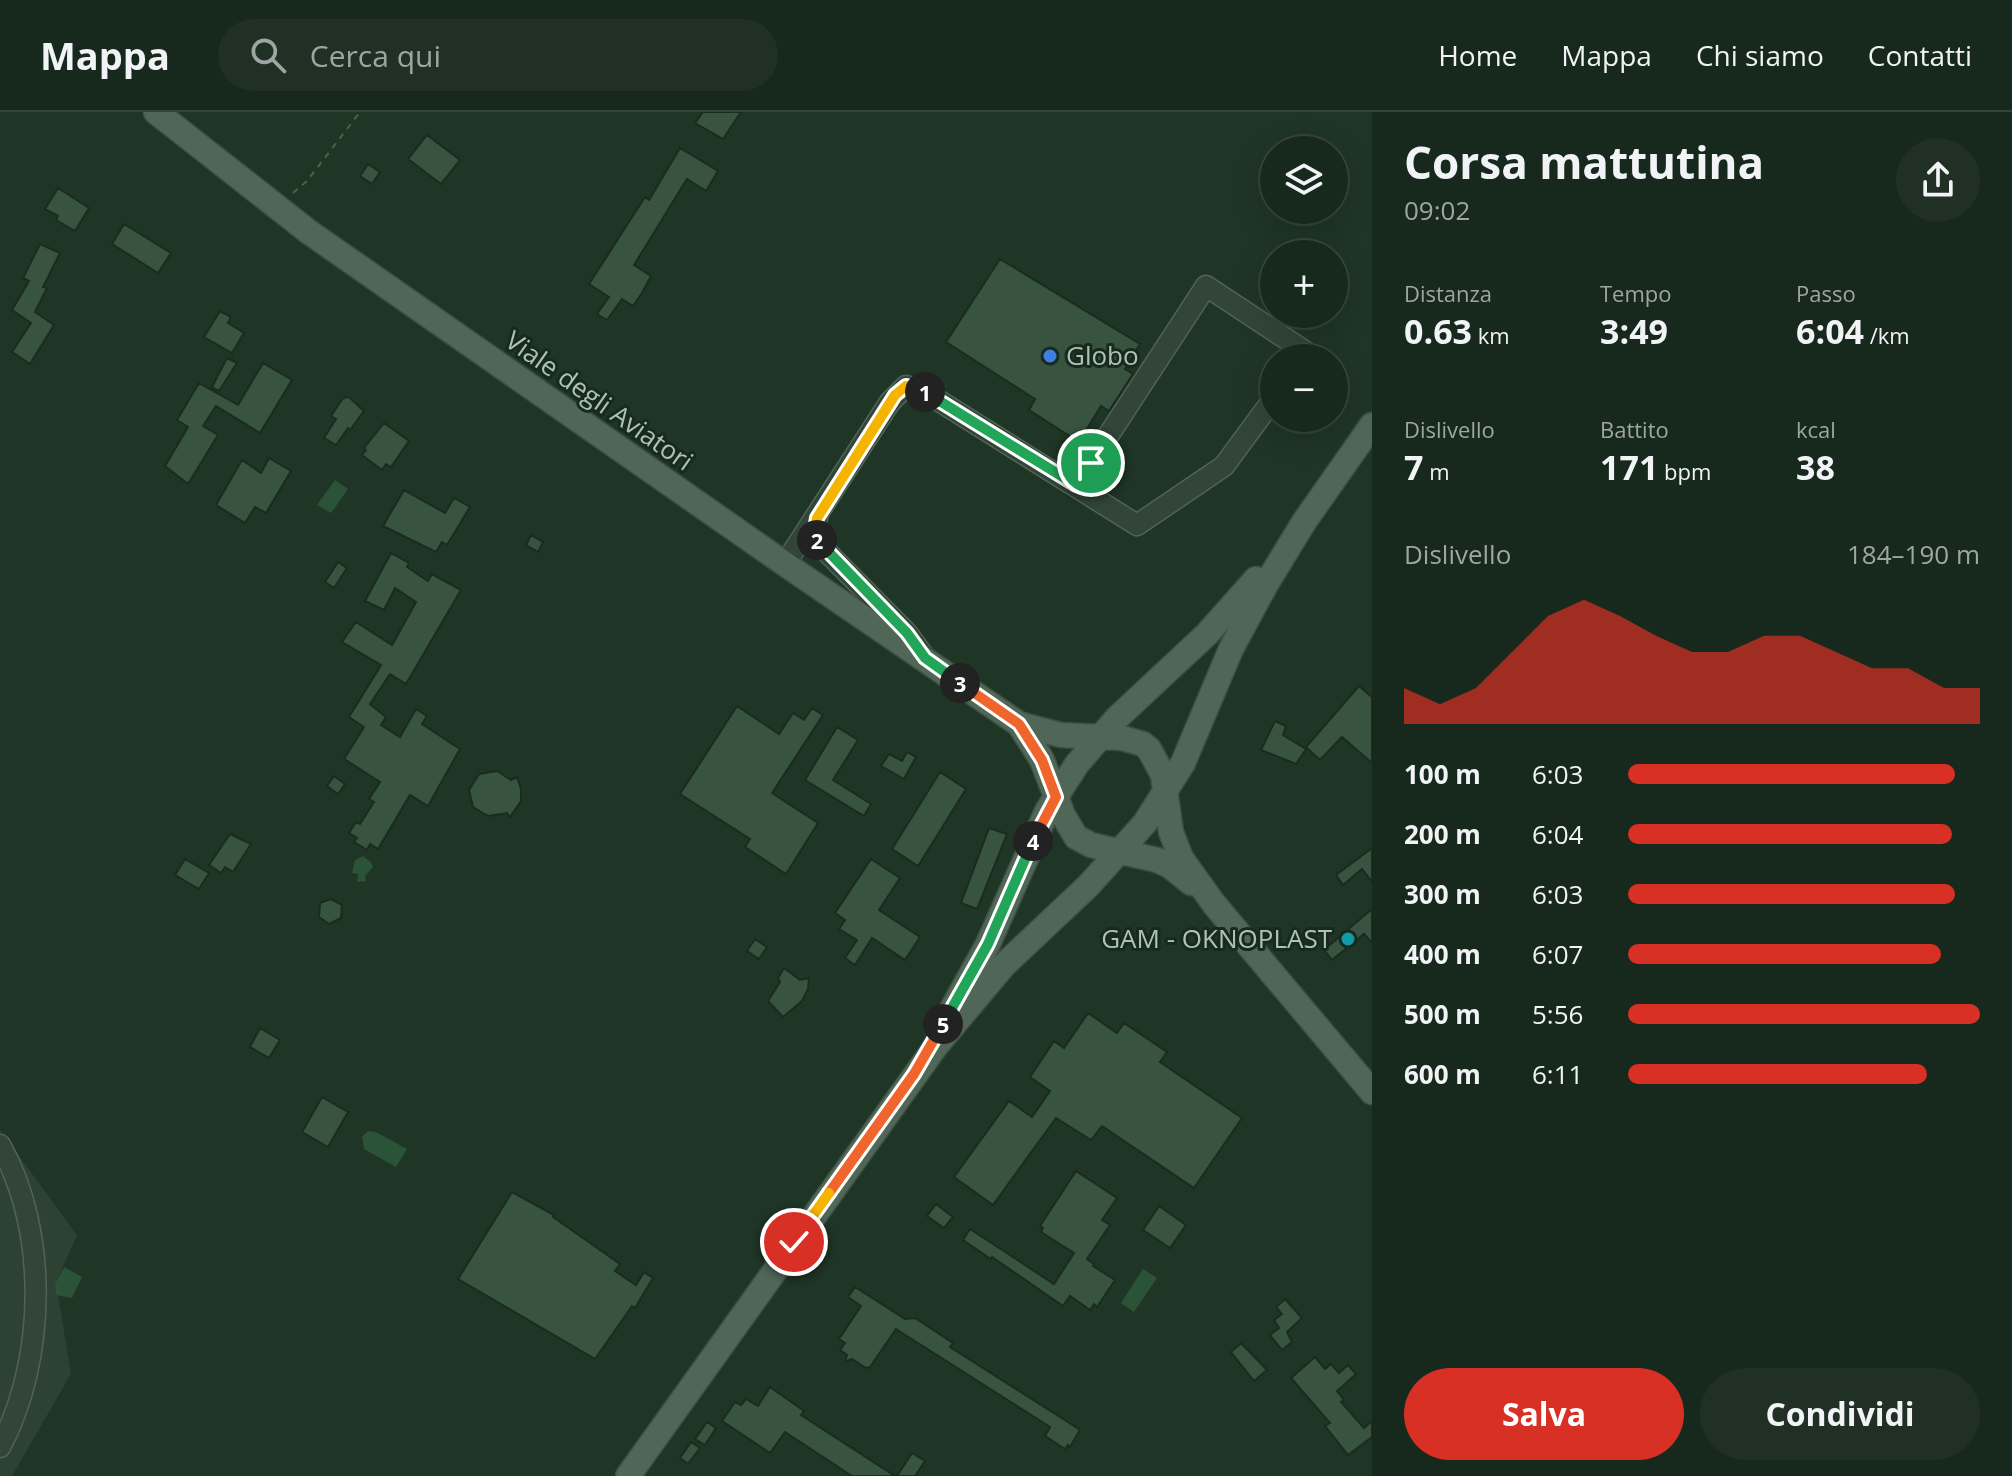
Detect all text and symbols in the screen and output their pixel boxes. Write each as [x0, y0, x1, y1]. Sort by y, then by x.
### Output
search box [218, 19, 778, 91]
text: Mappa [40, 29, 170, 81]
icon: search [246, 33, 290, 77]
text: Cerca qui [310, 35, 441, 76]
text: Home [1438, 36, 1517, 74]
text: Mappa [1561, 36, 1652, 74]
text: Chi siamo [1696, 36, 1824, 74]
text: Contatti [1868, 36, 1972, 74]
text: Corsa mattutina [1404, 132, 1764, 192]
map controls [1260, 136, 1348, 432]
button: layers [1260, 136, 1348, 224]
button: share [1896, 138, 1980, 222]
text: 09:02 [1404, 192, 1470, 228]
button: + [1260, 240, 1348, 328]
text: Distanza [1404, 278, 1492, 308]
text: Tempo [1600, 278, 1672, 308]
text: Passo [1796, 278, 1856, 308]
text: 0.63 [1404, 308, 1472, 354]
text: 3:49 [1600, 308, 1668, 354]
text: 6:04 [1796, 308, 1864, 354]
text: km [1472, 320, 1510, 350]
text: /km [1864, 320, 1910, 350]
street label: Viale degli Aviatori [499, 322, 701, 478]
place label: Globo [1066, 337, 1139, 373]
button: − [1260, 344, 1348, 432]
marker: Globo [1041, 347, 1059, 365]
pin: 1 [905, 372, 945, 412]
text: 1 [919, 377, 931, 407]
text: Dislivello [1404, 414, 1495, 444]
text: Battito [1600, 414, 1669, 444]
text: kcal [1796, 414, 1836, 444]
pin [1057, 429, 1125, 497]
icon: arrive [1069, 441, 1113, 485]
text: 7 [1404, 444, 1423, 490]
text: 171 [1600, 444, 1658, 490]
text: 38 [1796, 444, 1835, 490]
text: m [1423, 456, 1450, 486]
text: bpm [1658, 456, 1711, 486]
pin: 2 [797, 520, 837, 560]
text: 2 [811, 525, 823, 555]
text: Dislivello [1404, 536, 1511, 572]
text: 184–190 m [1847, 536, 1980, 572]
pin: 3 [940, 663, 980, 703]
text: 3 [954, 668, 966, 698]
text: 100 m [1404, 756, 1481, 792]
text: 6:03 [1532, 756, 1583, 792]
text: 200 m [1404, 816, 1481, 852]
text: 6:04 [1532, 816, 1583, 852]
pin: 4 [1013, 821, 1053, 861]
text: 4 [1027, 826, 1039, 856]
text: 300 m [1404, 876, 1481, 912]
text: 6:03 [1532, 876, 1583, 912]
place label: GAM - OKNOPLAST [1101, 920, 1333, 956]
marker: GAM - OKNOPLAST [1339, 930, 1357, 948]
text: 400 m [1404, 936, 1481, 972]
text: 6:07 [1532, 936, 1583, 972]
text: 500 m [1404, 996, 1481, 1032]
text: 5:56 [1532, 996, 1583, 1032]
pin: 5 [923, 1004, 963, 1044]
text: 5 [937, 1009, 949, 1039]
text: 600 m [1404, 1056, 1481, 1092]
text: 6:11 [1532, 1056, 1583, 1092]
pin [760, 1208, 828, 1276]
icon: check [772, 1220, 816, 1264]
button: Salva [1404, 1368, 1684, 1460]
button: Condividi [1700, 1368, 1980, 1460]

